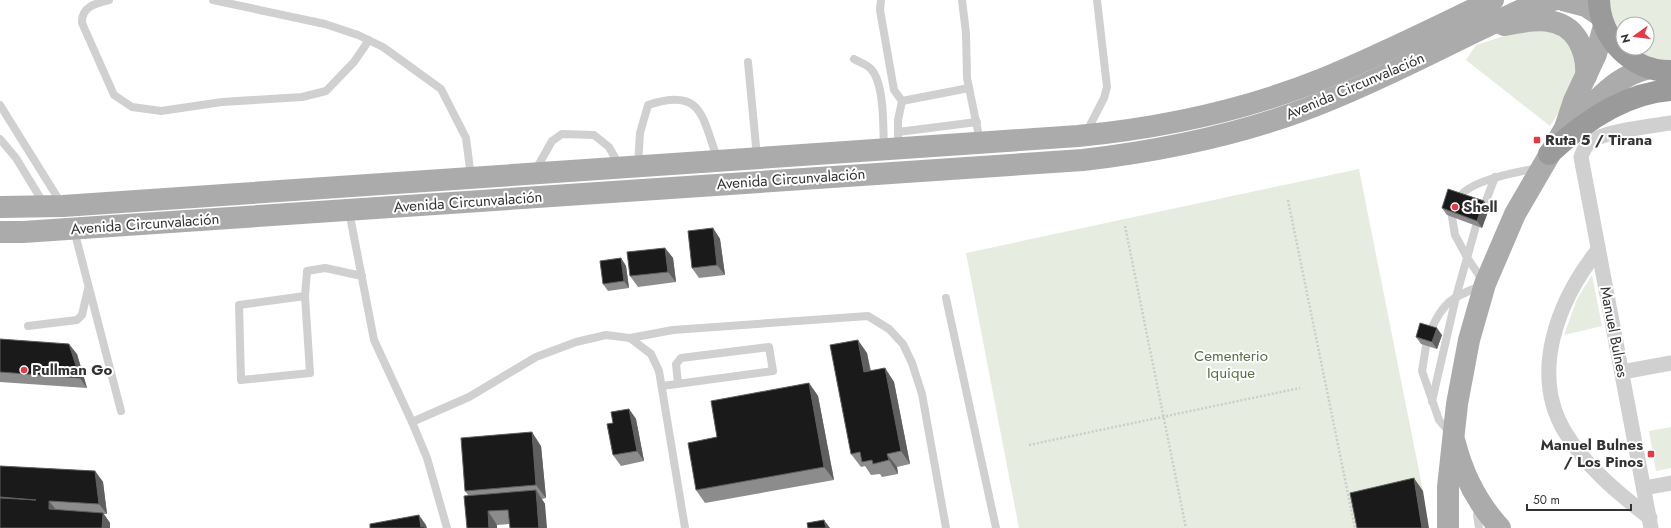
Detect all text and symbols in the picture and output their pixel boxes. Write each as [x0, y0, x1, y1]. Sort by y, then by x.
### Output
north arrow [1615, 16, 1655, 56]
text: N [1616, 32, 1634, 45]
street label: Avenida Circunvalación [1282, 47, 1428, 125]
place label: Ruta 5 / Tirana [1545, 129, 1652, 151]
marker: Ruta 5 / Tirana [1532, 135, 1542, 145]
street label: Avenida Circunvalación [716, 163, 866, 195]
street label: Avenida Circunvalación [393, 186, 543, 218]
place label: Shell [1463, 196, 1498, 218]
marker: Shell [1450, 202, 1460, 212]
street label: Avenida Circunvalación [70, 208, 220, 240]
street label: Manuel Bulnes [1594, 285, 1634, 379]
park label: Cementerio Iquique [1194, 345, 1268, 384]
place label: Pullman Go [32, 359, 112, 381]
marker: Pullman Go [19, 365, 29, 375]
place label: Manuel Bulnes / Los Pinos [1540, 434, 1643, 473]
marker: Manuel Bulnes / Los Pinos [1646, 449, 1656, 459]
scale bar [1527, 486, 1631, 512]
text: 50 m [1533, 491, 1560, 509]

